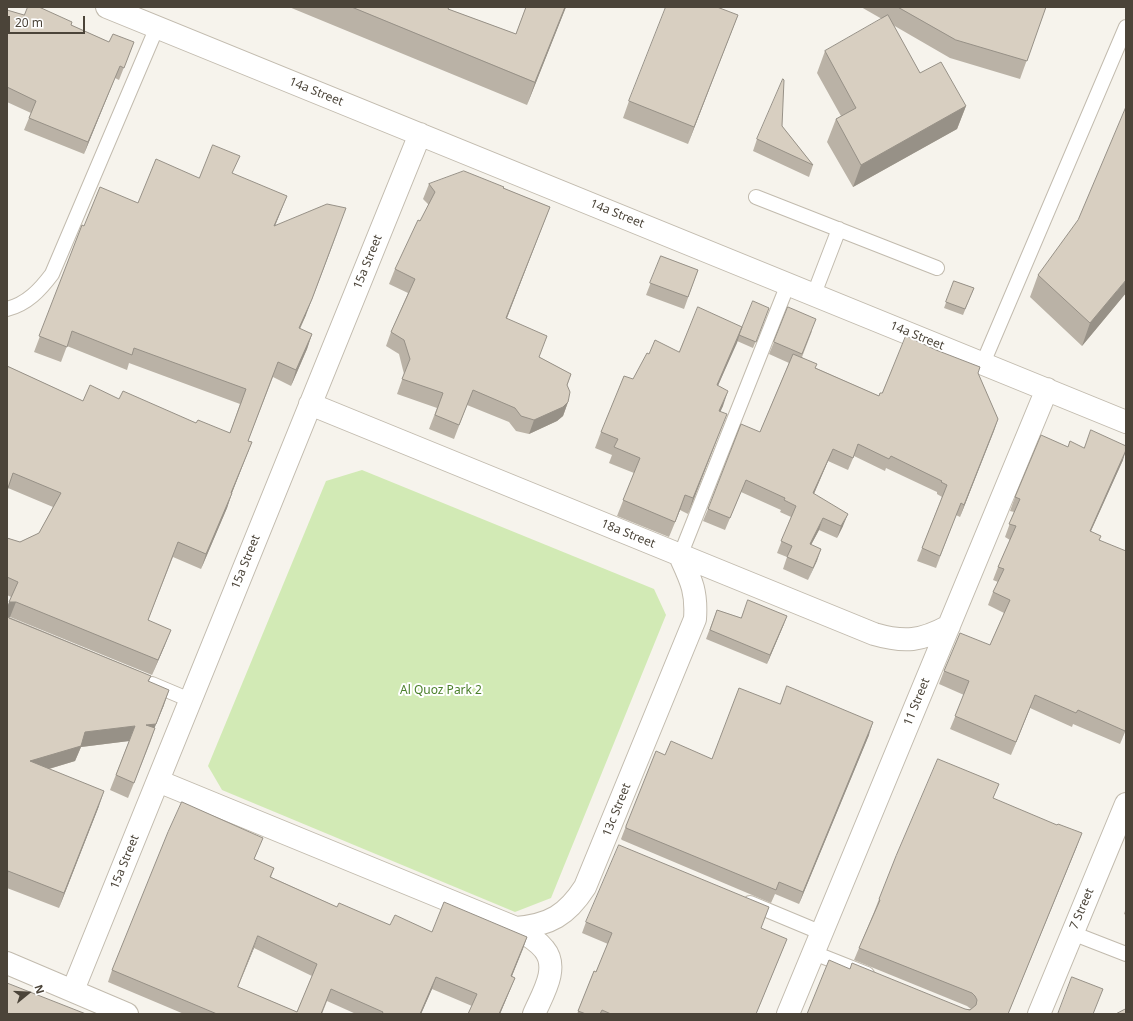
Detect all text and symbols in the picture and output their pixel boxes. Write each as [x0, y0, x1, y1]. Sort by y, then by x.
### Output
scale bar [10, 8, 87, 34]
text: 20 m [15, 14, 43, 31]
street label: 14a Street [287, 75, 345, 109]
street label: 14a Street [588, 197, 646, 231]
street label: 15a Street [351, 233, 385, 291]
street label: 14a Street [888, 319, 946, 353]
street label: 18a Street [599, 517, 657, 551]
street label: 15a Street [229, 533, 263, 591]
street label: 11 Street [901, 676, 933, 728]
park label: Al Quoz Park 2 [400, 684, 482, 698]
street label: 13c Street [600, 781, 634, 839]
street label: 15a Street [108, 833, 142, 891]
street label: 7 Street [1067, 886, 1097, 932]
north arrow [8, 973, 48, 1013]
text: N [31, 983, 48, 996]

